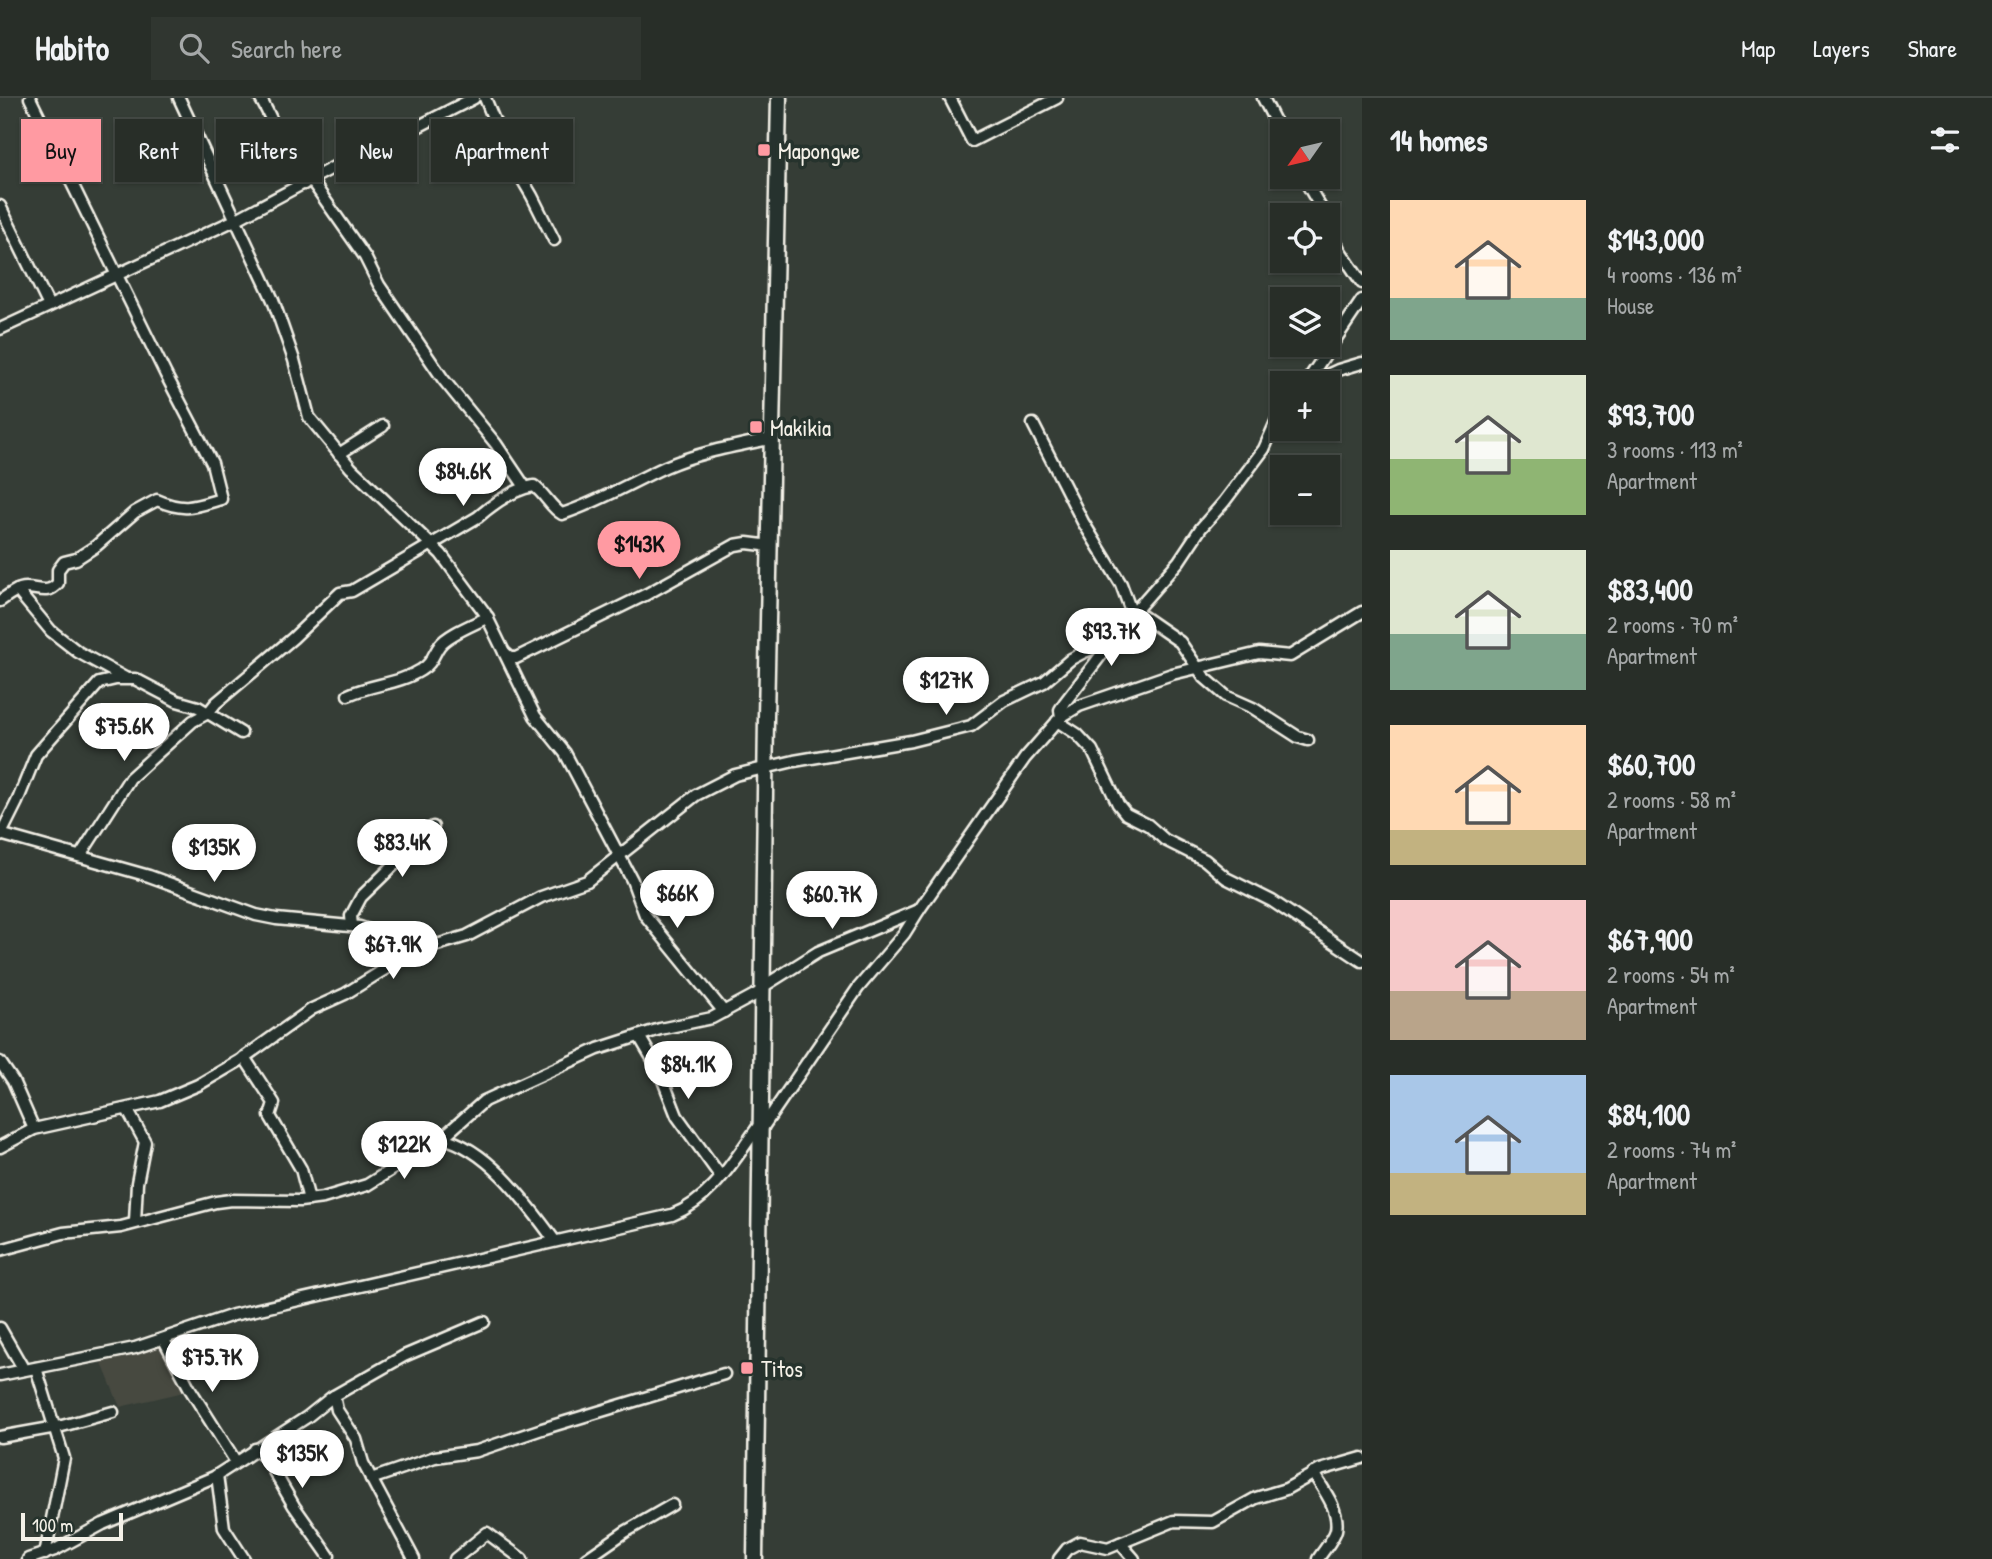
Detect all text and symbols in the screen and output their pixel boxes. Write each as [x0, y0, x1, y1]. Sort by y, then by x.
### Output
search box [151, 17, 641, 80]
text: Habito [35, 26, 109, 70]
icon: search [175, 29, 213, 67]
text: Search here [231, 31, 342, 66]
text: Map [1741, 32, 1775, 64]
text: Layers [1813, 32, 1870, 64]
text: Share [1908, 32, 1957, 64]
chip: Buy [21, 119, 101, 182]
chip: Rent [115, 119, 202, 182]
chip: Filters [216, 119, 322, 182]
chip: New [336, 119, 417, 182]
chip: Apartment [431, 119, 573, 182]
north arrow [1270, 119, 1340, 189]
map controls [1270, 119, 1340, 525]
text: 14 homes [1390, 120, 1488, 160]
icon: filters [1926, 121, 1964, 159]
place label: Mapongwe [778, 135, 860, 166]
marker: Mapongwe [756, 142, 772, 158]
button: locate [1270, 203, 1340, 273]
text: $143,000 [1607, 219, 1704, 259]
icon: home [1446, 228, 1530, 312]
text: 4 rooms · 136 m² [1607, 259, 1742, 290]
button: layers [1270, 287, 1340, 357]
text: House [1607, 290, 1654, 321]
button: + [1270, 371, 1340, 441]
text: $93,700 [1607, 394, 1694, 434]
icon: home [1446, 403, 1530, 487]
place label: Makikia [770, 412, 831, 443]
marker: Makikia [748, 419, 764, 435]
text: 3 rooms · 113 m² [1607, 434, 1743, 465]
pin: $84.6K [406, 448, 520, 508]
text: $84.6K [435, 455, 491, 486]
button: − [1270, 455, 1340, 525]
text: Apartment [1607, 465, 1697, 496]
pin: $143K [590, 522, 688, 581]
text: $143K [614, 528, 664, 559]
text: $83,400 [1607, 569, 1693, 609]
icon: home [1446, 578, 1530, 662]
pin: $93.7K [1054, 608, 1168, 668]
text: 2 rooms · 70 m² [1607, 609, 1738, 640]
text: $93.7K [1082, 615, 1140, 646]
text: Apartment [1607, 640, 1697, 671]
pin: $127K [897, 658, 995, 717]
text: $127K [919, 664, 973, 695]
pin: $75.6K [67, 704, 181, 763]
text: $75.6K [95, 710, 153, 741]
text: $60,700 [1607, 744, 1695, 784]
icon: home [1446, 753, 1530, 837]
text: 2 rooms · 58 m² [1607, 784, 1736, 815]
text: Apartment [1607, 815, 1697, 846]
pin: $83.4K [345, 820, 459, 879]
pin: $135K [165, 824, 263, 884]
text: $83.4K [373, 826, 431, 857]
text: $135K [188, 831, 240, 862]
pin: $66K [636, 870, 718, 930]
pin: $60.7K [775, 872, 889, 931]
text: $66K [656, 877, 698, 908]
text: $60.7K [802, 878, 862, 909]
text: $67,900 [1607, 919, 1693, 959]
pin: $67.9K [336, 922, 450, 981]
text: $67.9K [364, 928, 422, 959]
icon: home [1446, 928, 1530, 1012]
text: 2 rooms · 54 m² [1607, 959, 1735, 990]
text: Apartment [1607, 990, 1697, 1021]
pin: $84.1K [631, 1042, 745, 1101]
text: $84.1K [660, 1048, 716, 1079]
text: $84,100 [1607, 1094, 1690, 1134]
icon: home [1446, 1103, 1530, 1187]
pin: $122K [355, 1122, 453, 1181]
text: $122K [377, 1128, 431, 1159]
text: 2 rooms · 74 m² [1607, 1134, 1736, 1165]
text: Apartment [1607, 1165, 1697, 1196]
pin: $75.7K [155, 1334, 269, 1394]
text: $75.7K [181, 1341, 243, 1372]
place label: Titos [761, 1353, 803, 1384]
marker: Titos [739, 1360, 755, 1376]
pin: $135K [253, 1430, 351, 1490]
text: $135K [276, 1437, 328, 1468]
scale bar [21, 1510, 122, 1542]
text: 100 m [32, 1512, 73, 1538]

